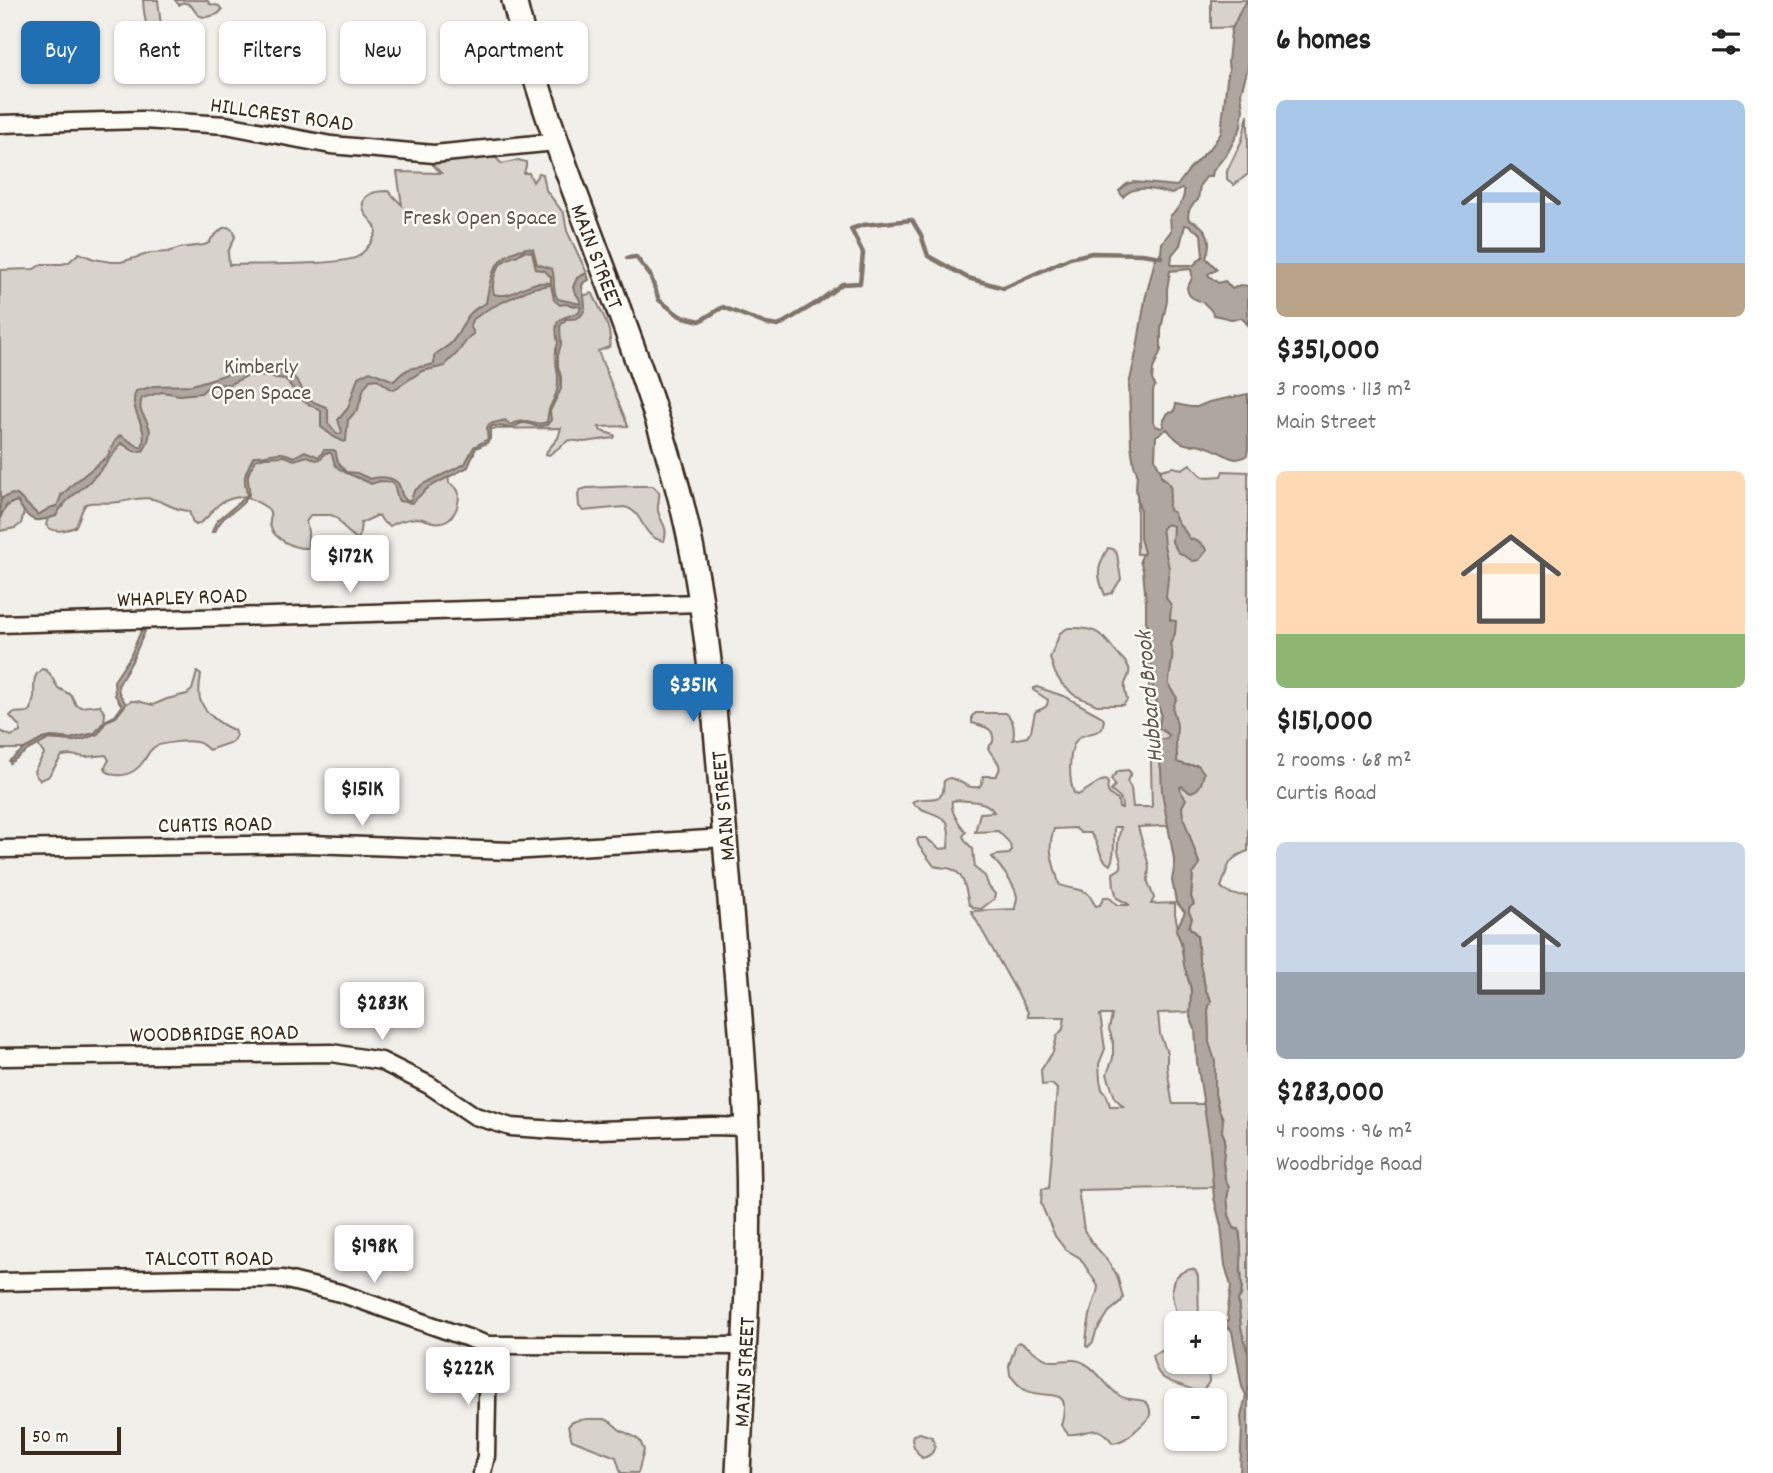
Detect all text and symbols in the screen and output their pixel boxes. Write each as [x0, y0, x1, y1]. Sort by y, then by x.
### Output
chip: Buy [21, 21, 100, 84]
chip: Rent [114, 21, 205, 84]
chip: Filters [219, 21, 326, 84]
chip: New [340, 21, 426, 84]
chip: Apartment [440, 21, 588, 84]
text: 6 homes [1276, 21, 1371, 64]
icon: filters [1707, 23, 1745, 61]
street label: HILLCREST ROAD [208, 90, 355, 143]
icon: home [1448, 145, 1574, 271]
street label: MAIN STREET [560, 200, 630, 315]
park label: Fresk Open Space [403, 203, 557, 236]
text: $351,000 [1276, 331, 1380, 374]
park label: Kimberly Open Space [211, 352, 311, 411]
text: 3 rooms · 113 m² [1276, 374, 1412, 407]
text: Main Street [1276, 407, 1376, 440]
icon: home [1448, 516, 1574, 642]
pin: $172K [301, 536, 399, 595]
text: $172K [327, 541, 373, 574]
street label: WHAPLEY ROAD [116, 581, 248, 618]
water label: Hubbard Brook [1128, 627, 1174, 764]
pin: $351K [644, 664, 742, 724]
text: $351K [669, 670, 717, 703]
text: $151,000 [1276, 702, 1373, 745]
text: 2 rooms · 68 m² [1276, 745, 1412, 778]
street label: MAIN STREET [704, 749, 747, 862]
pin: $151K [313, 768, 411, 828]
text: $151K [340, 774, 384, 807]
text: Curtis Road [1276, 778, 1376, 811]
street label: CURTIS ROAD [158, 809, 273, 844]
icon: home [1448, 887, 1574, 1013]
pin: $283K [333, 982, 431, 1042]
text: $283K [356, 988, 408, 1021]
street label: WOODBRIDGE ROAD [129, 1018, 299, 1053]
text: $283,000 [1276, 1073, 1384, 1116]
text: 4 rooms · 96 m² [1276, 1116, 1412, 1149]
text: Woodbridge Road [1276, 1149, 1422, 1182]
pin: $198K [325, 1226, 423, 1285]
text: $198K [350, 1231, 398, 1264]
street label: TALCOTT ROAD [145, 1244, 273, 1277]
map controls [1164, 1311, 1227, 1451]
button: + [1164, 1311, 1227, 1374]
street label: MAIN STREET [727, 1316, 766, 1428]
pin: $222K [419, 1348, 517, 1407]
text: $222K [442, 1353, 494, 1386]
button: − [1164, 1388, 1227, 1451]
scale bar [21, 1424, 121, 1456]
text: 50 m [32, 1425, 69, 1452]

